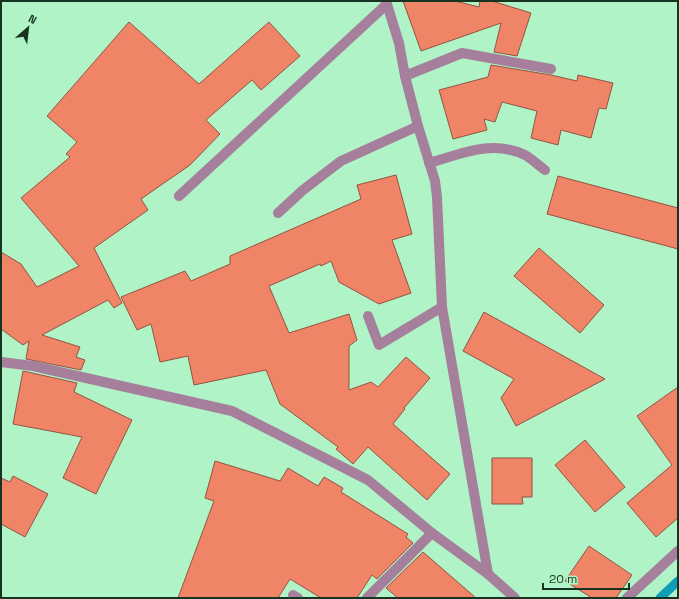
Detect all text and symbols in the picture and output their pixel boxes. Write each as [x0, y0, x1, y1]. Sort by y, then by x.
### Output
north arrow [8, 8, 48, 48]
text: N [26, 11, 39, 27]
scale bar [543, 565, 629, 591]
text: 20 m [549, 571, 577, 587]

